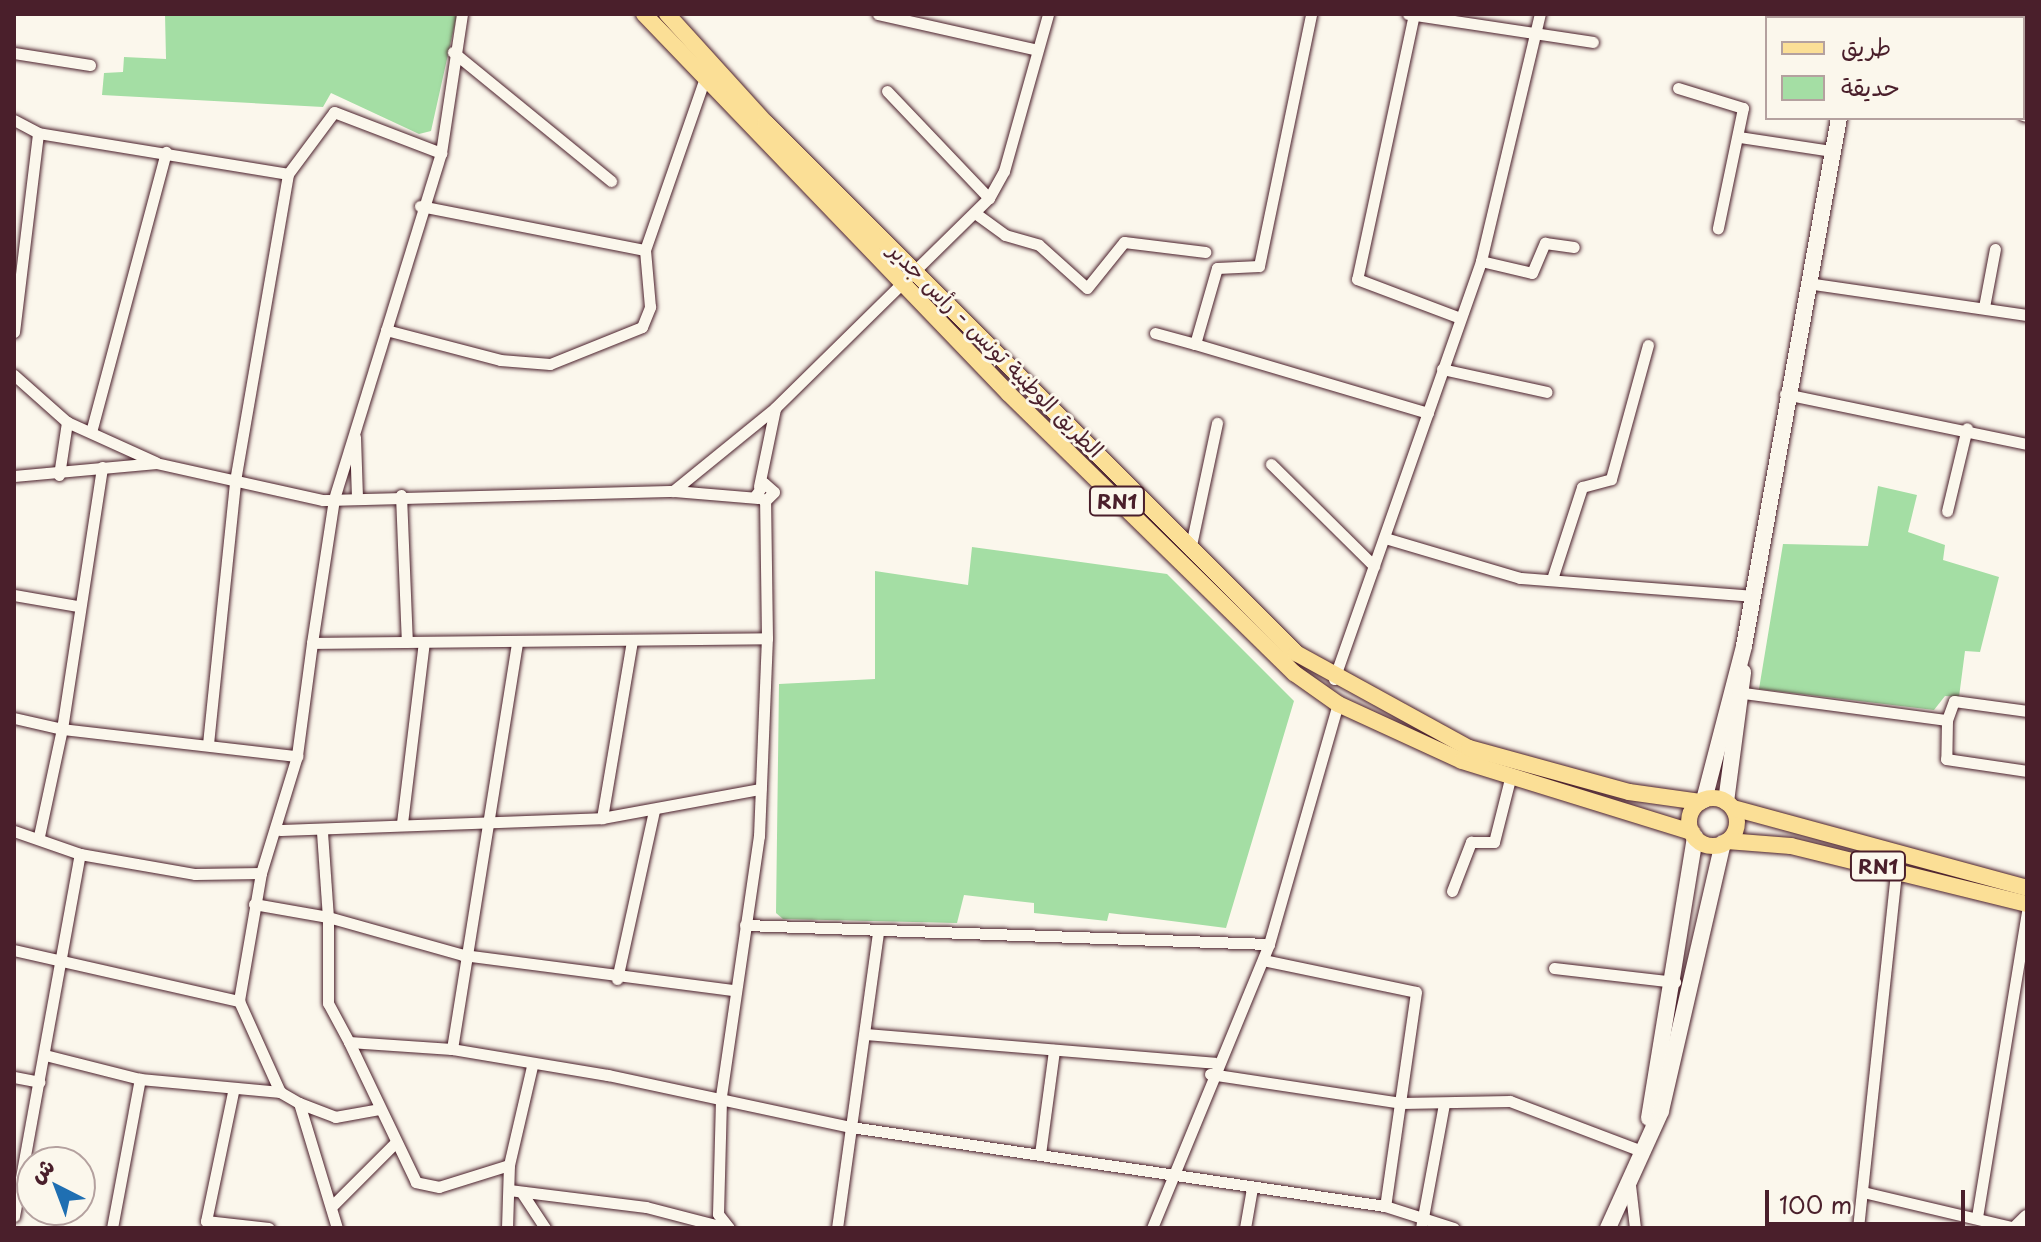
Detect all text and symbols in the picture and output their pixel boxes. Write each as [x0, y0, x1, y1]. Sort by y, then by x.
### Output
legend [1765, 16, 2025, 120]
text: طريق [1841, 28, 1891, 64]
text: حديقة [1841, 68, 1900, 104]
street label: الطريق الوطنية تونس - رأس جدير [884, 236, 1110, 462]
road number: RN1 [1087, 485, 1147, 517]
road number: RN1 [1848, 850, 1908, 882]
north arrow [16, 1146, 96, 1226]
text: ش [21, 1149, 61, 1190]
scale bar [1769, 1174, 1969, 1224]
text: 100 m [1779, 1186, 1852, 1222]

